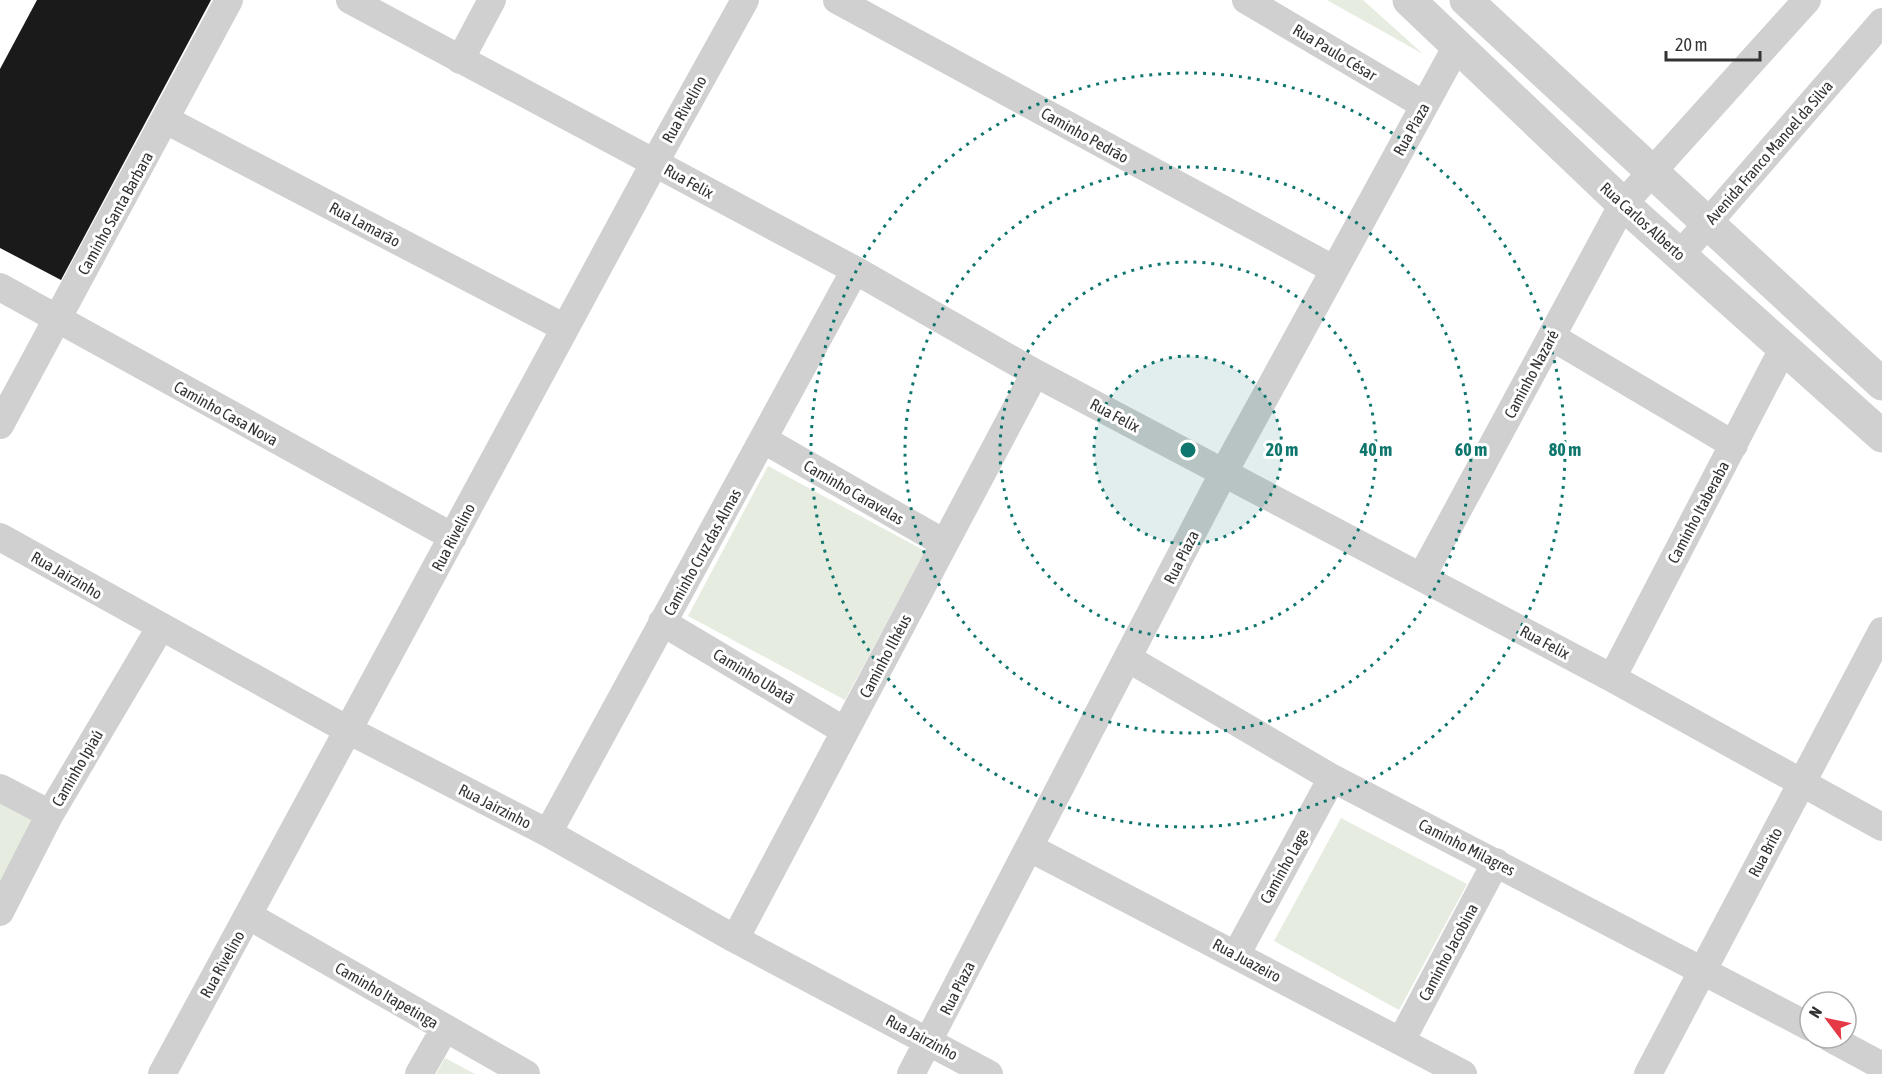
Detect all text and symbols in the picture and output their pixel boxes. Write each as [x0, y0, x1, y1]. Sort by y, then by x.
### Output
street label: Rua Paulo César [1290, 20, 1380, 84]
scale bar [1666, 24, 1760, 62]
text: 20 m [1675, 34, 1707, 55]
street label: Rua Rivelino [658, 72, 710, 146]
street label: Avenida Franco Manoel da Silva [1702, 77, 1836, 227]
street label: Rua Piaza [1389, 100, 1433, 158]
street label: Caminho Pedrão [1038, 104, 1132, 166]
street label: Caminho Santa Barbara [74, 148, 156, 278]
street label: Rua Felix [661, 160, 717, 202]
street label: Rua Carlos Alberto [1597, 178, 1689, 264]
street label: Rua Lamarão [327, 198, 403, 250]
street label: Caminho Nazaré [1500, 327, 1562, 421]
street label: Caminho Casa Nova [171, 377, 281, 449]
street label: Rua Felix [1087, 395, 1143, 436]
text: 20 m [1266, 439, 1298, 460]
text: 40 m [1359, 439, 1392, 460]
text: 60 m [1455, 439, 1487, 460]
text: 80 m [1549, 439, 1581, 460]
centre of rings [1178, 440, 1198, 460]
street label: Caminho Caravelas [801, 456, 908, 528]
street label: Caminho Itaberaba [1664, 458, 1732, 566]
street label: Caminho Cruz das Almas [660, 485, 745, 619]
street label: Rua Rivelino [428, 500, 478, 574]
street label: Rua Piaza [1160, 527, 1202, 587]
street label: Rua Jairzinho [28, 548, 106, 602]
street label: Caminho Ilhéus [856, 611, 915, 701]
street label: Rua Felix [1517, 622, 1573, 663]
street label: Caminho Ubatã [710, 645, 798, 707]
street label: Caminho Ipiaú [48, 726, 107, 810]
street label: Rua Jairzinho [456, 780, 534, 832]
street label: Caminho Milagres [1415, 815, 1518, 880]
street label: Rua Brito [1745, 824, 1785, 880]
street label: Caminho Lage [1256, 826, 1313, 907]
street label: Caminho Jacobina [1415, 900, 1481, 1004]
street label: Rua Rivelino [196, 927, 248, 1001]
street label: Rua Juazeiro [1210, 935, 1284, 985]
street label: Caminho Itapetinga [332, 958, 442, 1033]
street label: Rua Piaza [936, 958, 978, 1018]
north arrow [1798, 990, 1858, 1050]
text: N [1805, 1003, 1825, 1021]
street label: Rua Jairzinho [883, 1011, 961, 1063]

